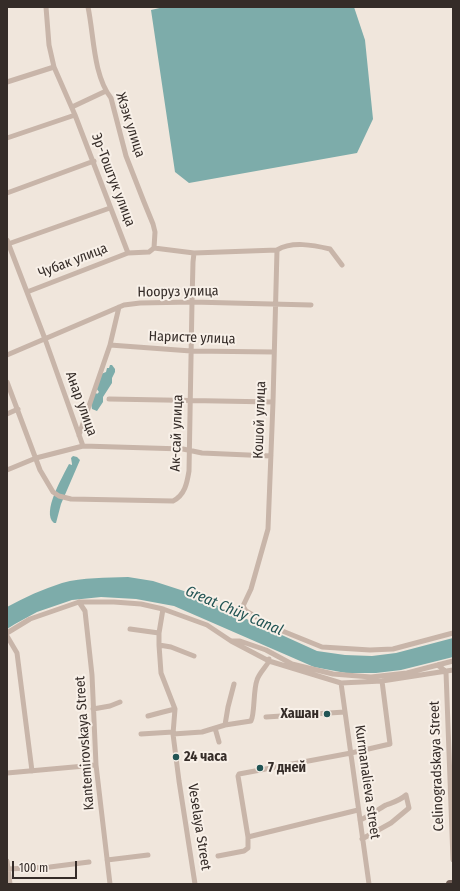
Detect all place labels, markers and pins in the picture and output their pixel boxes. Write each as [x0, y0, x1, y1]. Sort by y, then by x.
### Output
place label: Хашан [280, 706, 319, 722]
marker: Хашан [322, 709, 332, 719]
place label: 24 часа [184, 749, 227, 765]
marker: 24 часа [171, 752, 181, 762]
place label: 7 дней [268, 760, 306, 776]
marker: 7 дней [255, 763, 265, 773]

